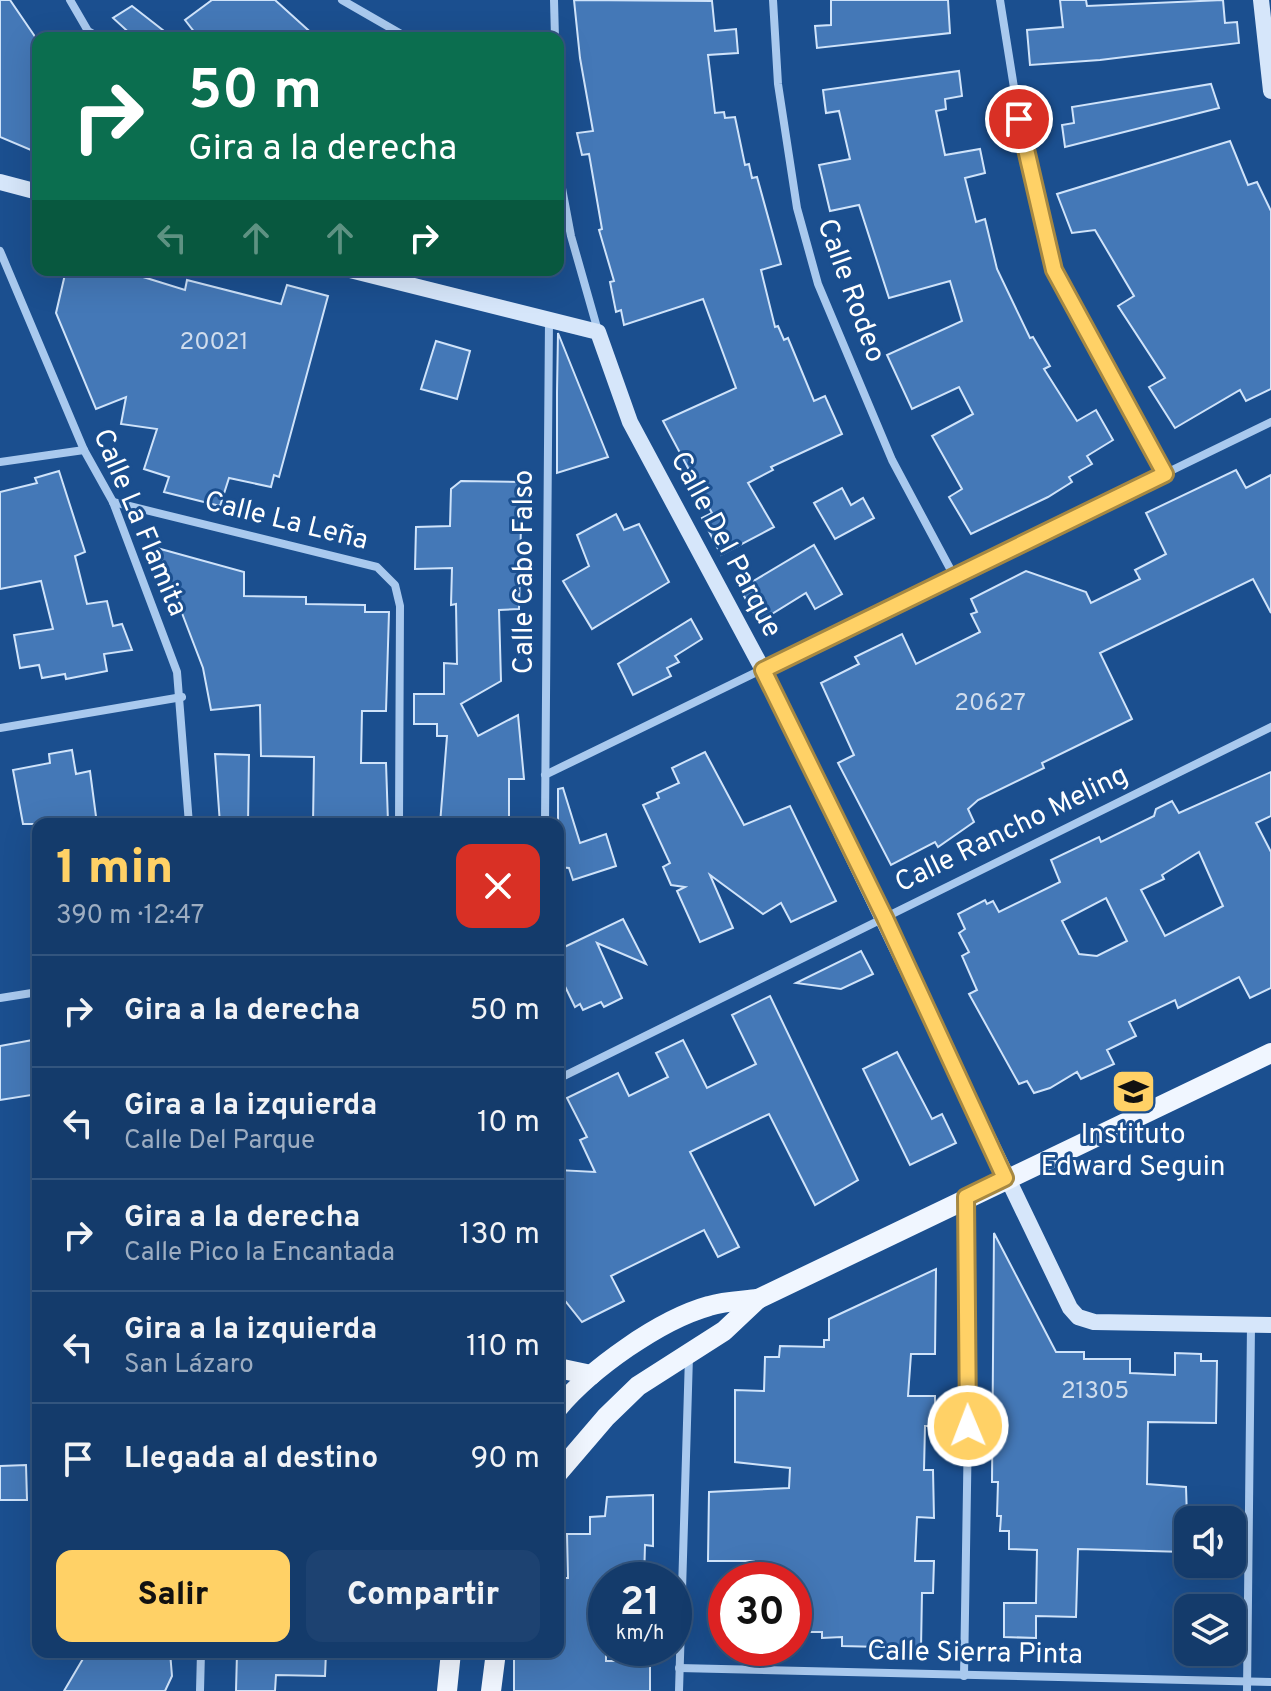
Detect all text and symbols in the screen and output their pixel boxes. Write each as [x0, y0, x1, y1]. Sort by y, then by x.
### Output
text: 50 m [188, 58, 322, 128]
icon: right [56, 64, 160, 168]
pin [985, 85, 1053, 153]
icon: arrive [997, 97, 1041, 141]
text: Gira a la derecha [188, 127, 457, 173]
street label: Calle Rodeo [807, 214, 893, 368]
icon: left [150, 216, 194, 260]
icon: ahead [234, 216, 278, 260]
icon: ahead [318, 216, 362, 260]
icon: right [402, 216, 446, 260]
house number: 20021 [180, 328, 248, 358]
street label: Calle La Flamita [83, 424, 195, 622]
street label: Calle Del Parque [661, 446, 789, 644]
street label: Calle Cabo Falso [507, 470, 543, 674]
street label: Calle La Leña [200, 484, 372, 560]
house number: 20627 [954, 689, 1026, 719]
street label: Calle Rancho Meling [889, 758, 1135, 902]
text: 1 min [56, 840, 173, 900]
button: close [456, 844, 540, 928]
text: 390 m · 12:47 [56, 900, 204, 933]
icon: right [56, 989, 100, 1033]
text: Gira a la derecha [124, 993, 360, 1030]
text: 50 m [470, 993, 540, 1030]
school or university icon: Instituto Edward Seguin [1109, 1068, 1157, 1116]
text: Gira a la izquierda [124, 1088, 377, 1125]
icon: left [56, 1101, 100, 1145]
text: 10 m [477, 1105, 540, 1142]
place label: Instituto Edward Seguin [1040, 1118, 1226, 1186]
text: Calle Del Parque [124, 1125, 315, 1158]
text: Gira a la derecha [124, 1200, 360, 1237]
icon: right [56, 1213, 100, 1257]
text: 130 m [459, 1217, 540, 1254]
text: Calle Pico la Encantada [124, 1237, 395, 1270]
text: Gira a la izquierda [124, 1312, 377, 1349]
icon: left [56, 1325, 100, 1369]
text: 110 m [466, 1329, 540, 1366]
text: San Lázaro [124, 1349, 254, 1382]
house number: 21305 [1061, 1377, 1129, 1407]
position arrow [926, 1384, 1010, 1468]
icon: arrive [56, 1437, 100, 1481]
text: Llegada al destino [124, 1441, 378, 1478]
text: 90 m [471, 1441, 540, 1478]
map controls [1174, 1506, 1246, 1666]
button: sound [1174, 1506, 1246, 1578]
button: Salir [56, 1550, 290, 1642]
button: Compartir [306, 1550, 540, 1642]
speed limit sign: 30 [708, 1562, 812, 1666]
text: 21 [620, 1579, 660, 1629]
button: layers [1174, 1594, 1246, 1666]
text: km/h [616, 1621, 664, 1647]
street label: Calle Sierra Pinta [867, 1634, 1083, 1674]

